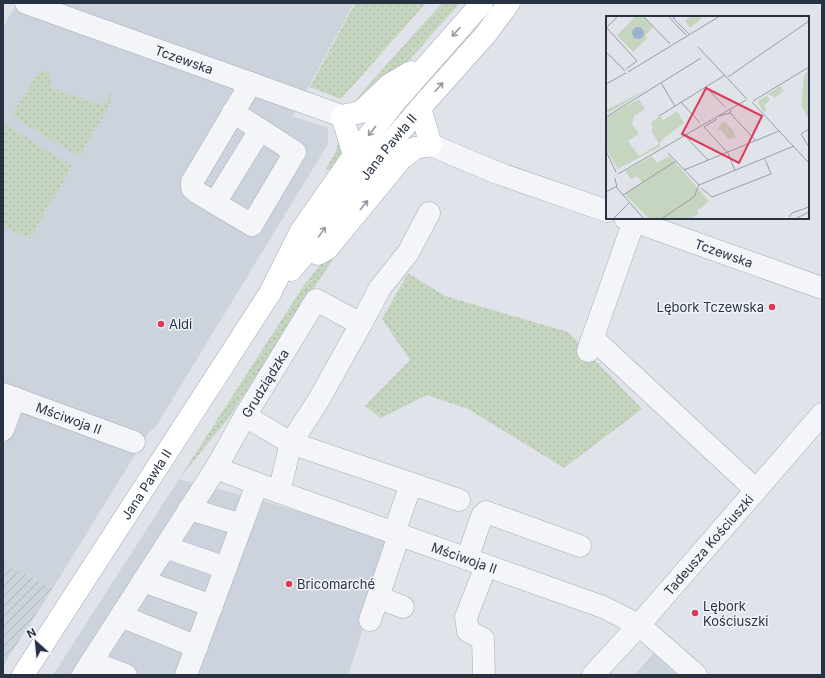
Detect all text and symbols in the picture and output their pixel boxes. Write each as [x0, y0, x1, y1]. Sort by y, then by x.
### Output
inset map [606, 16, 809, 219]
one-way arrow [451, 27, 461, 37]
street label: Tczewska [153, 42, 216, 77]
one-way arrow [434, 82, 444, 92]
street label: Jana Pawła II [357, 110, 420, 183]
one-way arrow [368, 126, 376, 137]
one-way arrow [359, 199, 368, 210]
one-way arrow [318, 226, 326, 237]
street label: Tczewska [693, 235, 755, 271]
place label: Lębork Tczewska [657, 299, 764, 315]
marker: Lębork Tczewska [767, 302, 777, 312]
place label: Aldi [169, 316, 192, 332]
marker: Aldi [156, 319, 166, 329]
street label: Grudziądzka [238, 346, 292, 420]
street label: Mściwoja II [34, 399, 104, 437]
street label: Jana Pawła II [118, 446, 175, 523]
street label: Tadeusza Kościuszki [660, 491, 757, 599]
street label: Mściwoja II [429, 539, 499, 577]
place label: Bricomarché [297, 576, 375, 592]
marker: Bricomarché [284, 579, 294, 589]
place label: Lębork Kościuszki [703, 598, 768, 629]
marker: Lębork Kościuszki [690, 608, 700, 618]
north arrow [16, 622, 56, 662]
text: N [25, 625, 38, 641]

